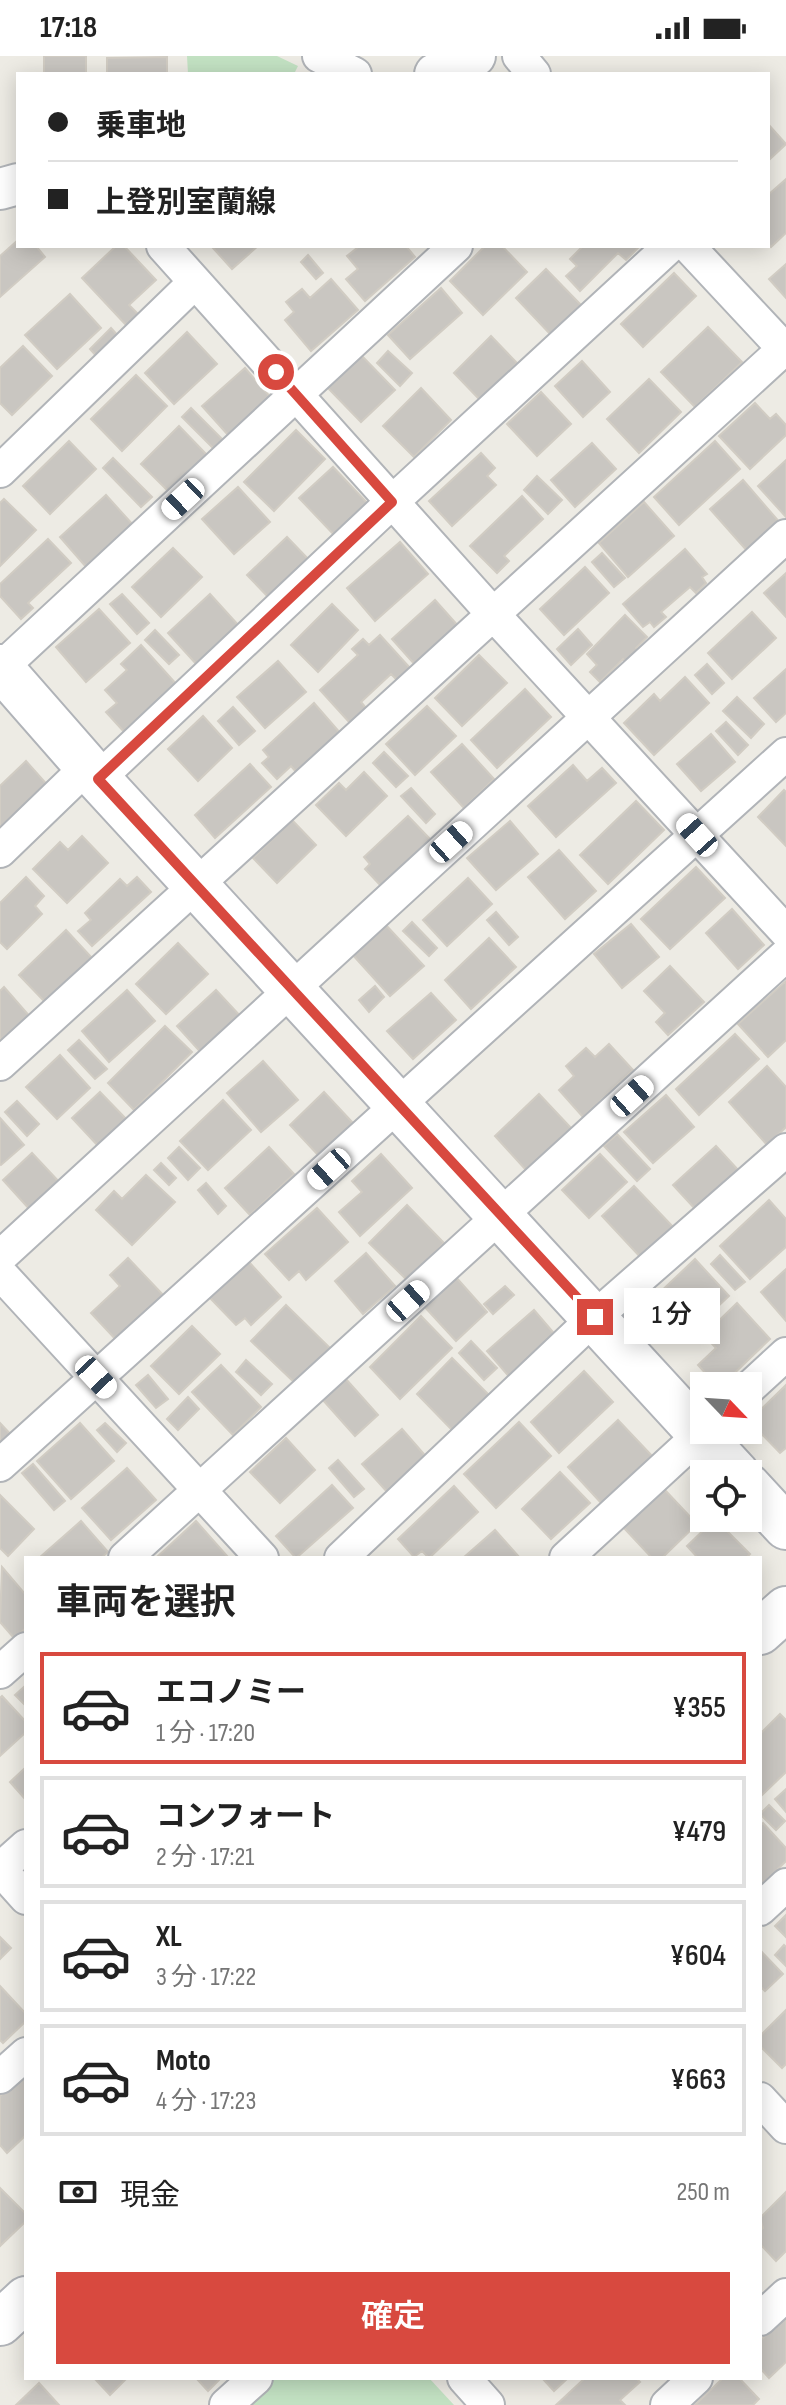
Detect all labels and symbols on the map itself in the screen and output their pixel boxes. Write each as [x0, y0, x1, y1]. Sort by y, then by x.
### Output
route start [258, 354, 294, 390]
car [157, 474, 209, 524]
car [672, 809, 722, 861]
car [425, 817, 477, 867]
car [606, 1071, 658, 1121]
car [303, 1144, 355, 1194]
car [382, 1276, 434, 1326]
callout: 1 分 [623, 1289, 719, 1345]
route end [577, 1299, 613, 1335]
car [71, 1351, 121, 1403]
north arrow [690, 1372, 762, 1444]

